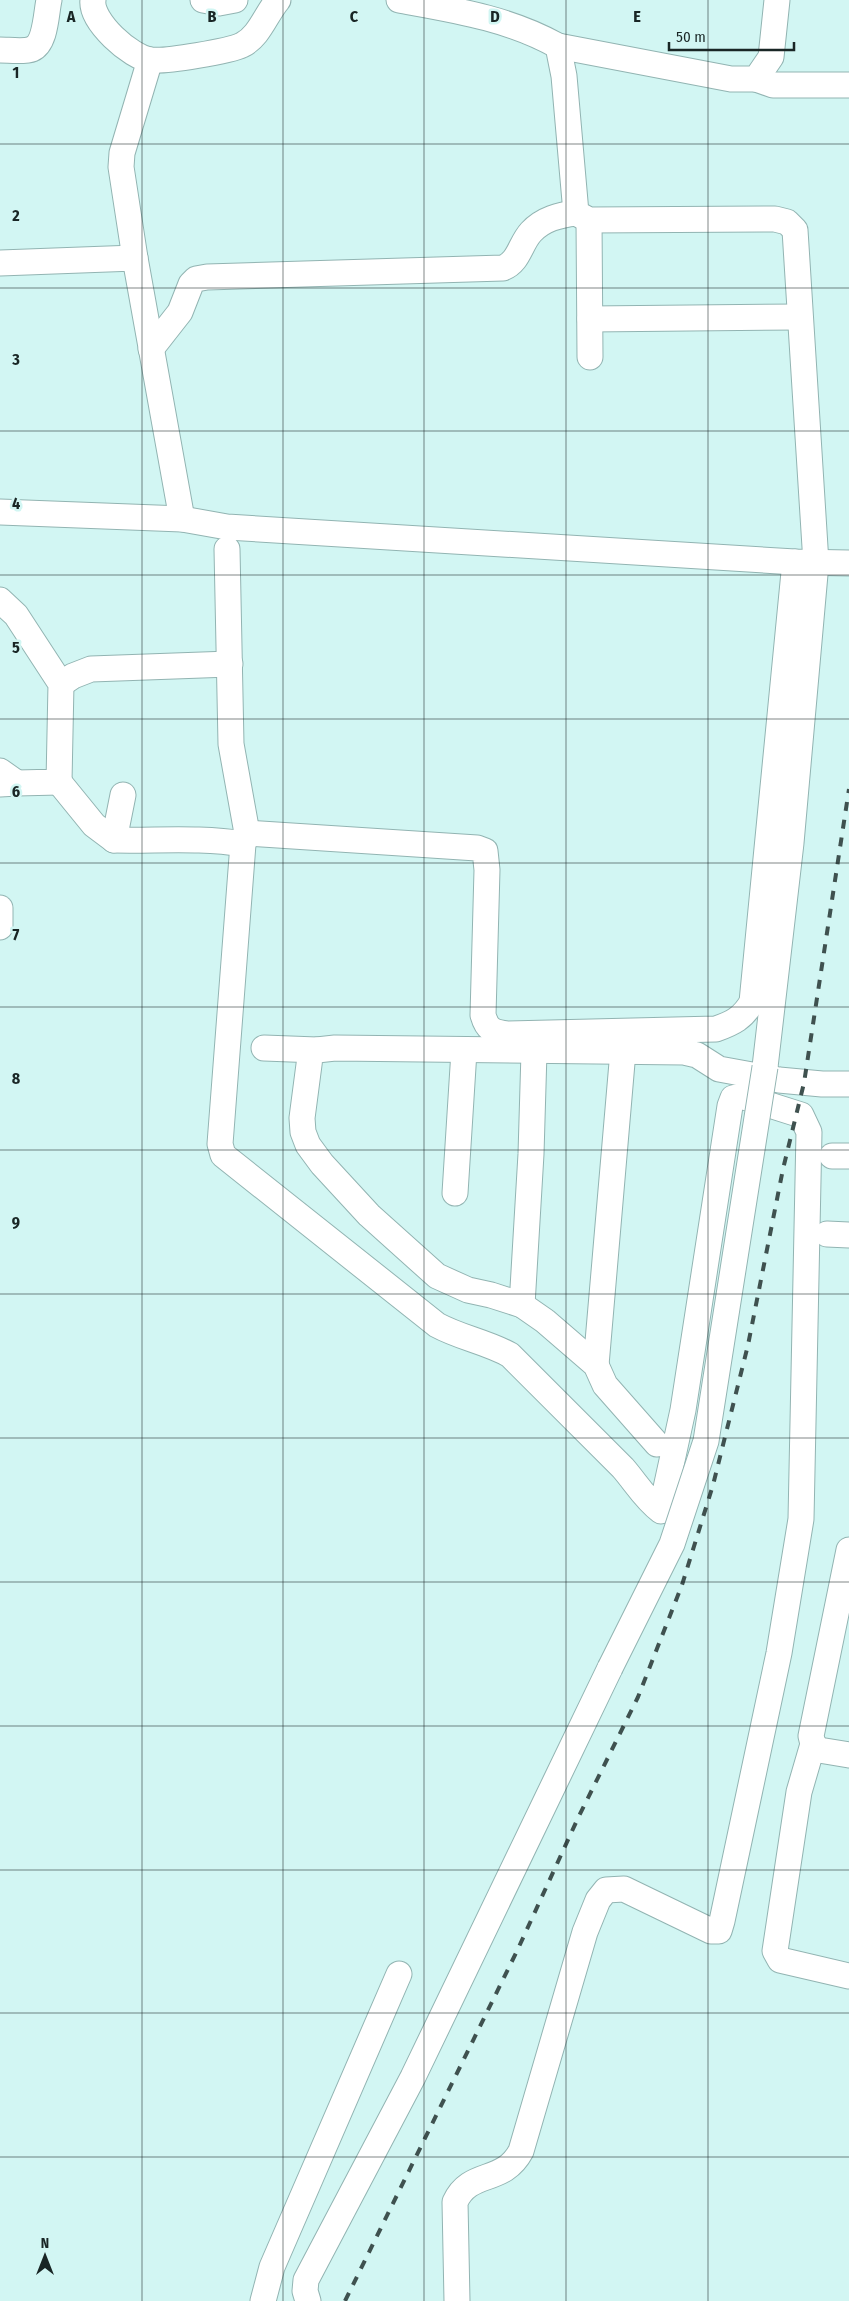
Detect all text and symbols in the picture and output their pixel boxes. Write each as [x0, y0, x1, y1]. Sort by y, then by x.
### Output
text: A [66, 7, 76, 26]
text: B [208, 7, 217, 26]
text: C [350, 7, 359, 26]
text: D [490, 7, 500, 26]
text: E [633, 7, 641, 26]
scale bar [669, 20, 794, 52]
text: 50 m [676, 28, 706, 46]
text: 1 [13, 63, 19, 82]
text: 2 [11, 206, 20, 225]
text: 3 [11, 350, 20, 369]
text: 4 [12, 494, 20, 513]
text: 5 [12, 638, 20, 657]
text: 6 [12, 782, 20, 801]
text: 7 [13, 925, 20, 944]
text: 8 [12, 1069, 21, 1088]
text: 9 [12, 1213, 20, 1232]
north arrow [20, 2231, 70, 2281]
text: N [41, 2235, 49, 2252]

